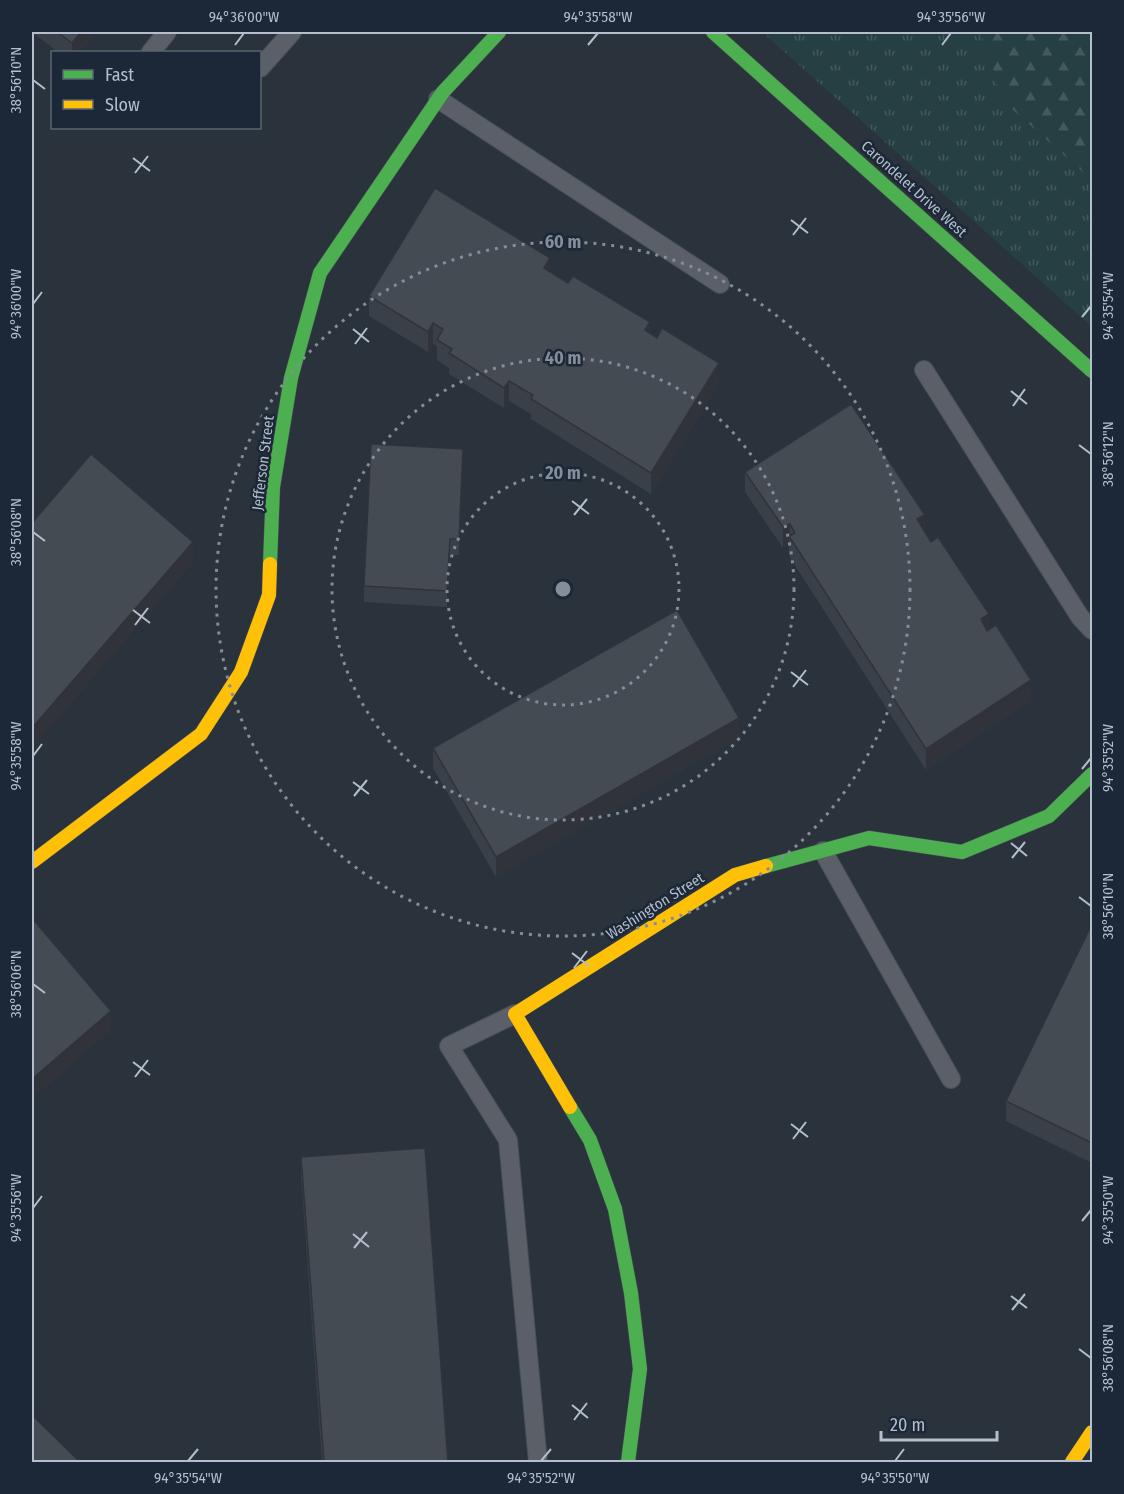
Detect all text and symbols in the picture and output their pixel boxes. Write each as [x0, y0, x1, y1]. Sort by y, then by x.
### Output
text: 94°36'00"W [209, 8, 279, 26]
text: 94°35'58"W [564, 8, 632, 26]
text: 94°35'56"W [917, 8, 985, 26]
text: 38°56'10"N [7, 47, 25, 113]
legend [51, 51, 261, 129]
text: Fast [105, 64, 134, 86]
text: Slow [105, 94, 140, 116]
street label: Carondelet Drive West [858, 137, 971, 241]
text: 60 m [545, 231, 581, 253]
text: 94°36'00"W [7, 269, 25, 339]
text: 94°35'54"W [1099, 272, 1117, 340]
text: 40 m [545, 347, 581, 369]
street label: Jefferson Street [248, 414, 278, 512]
text: 38°56'12"N [1099, 421, 1117, 487]
text: 20 m [544, 462, 581, 484]
text: 38°56'08"N [7, 498, 25, 566]
centre of rings [553, 579, 573, 599]
text: 94°35'58"W [7, 722, 25, 790]
text: 94°35'52"W [1099, 724, 1117, 792]
street label: Washington Street [603, 869, 707, 943]
text: 38°56'10"N [1099, 873, 1117, 939]
text: 38°56'06"N [7, 950, 25, 1018]
text: 94°35'56"W [7, 1174, 25, 1242]
text: 94°35'50"W [1099, 1175, 1117, 1245]
text: 38°56'08"N [1099, 1324, 1117, 1392]
scale bar [881, 1404, 996, 1442]
text: 20 m [890, 1414, 925, 1436]
text: 94°35'54"W [154, 1469, 222, 1487]
text: 94°35'52"W [507, 1469, 575, 1487]
text: 94°35'50"W [860, 1469, 930, 1487]

